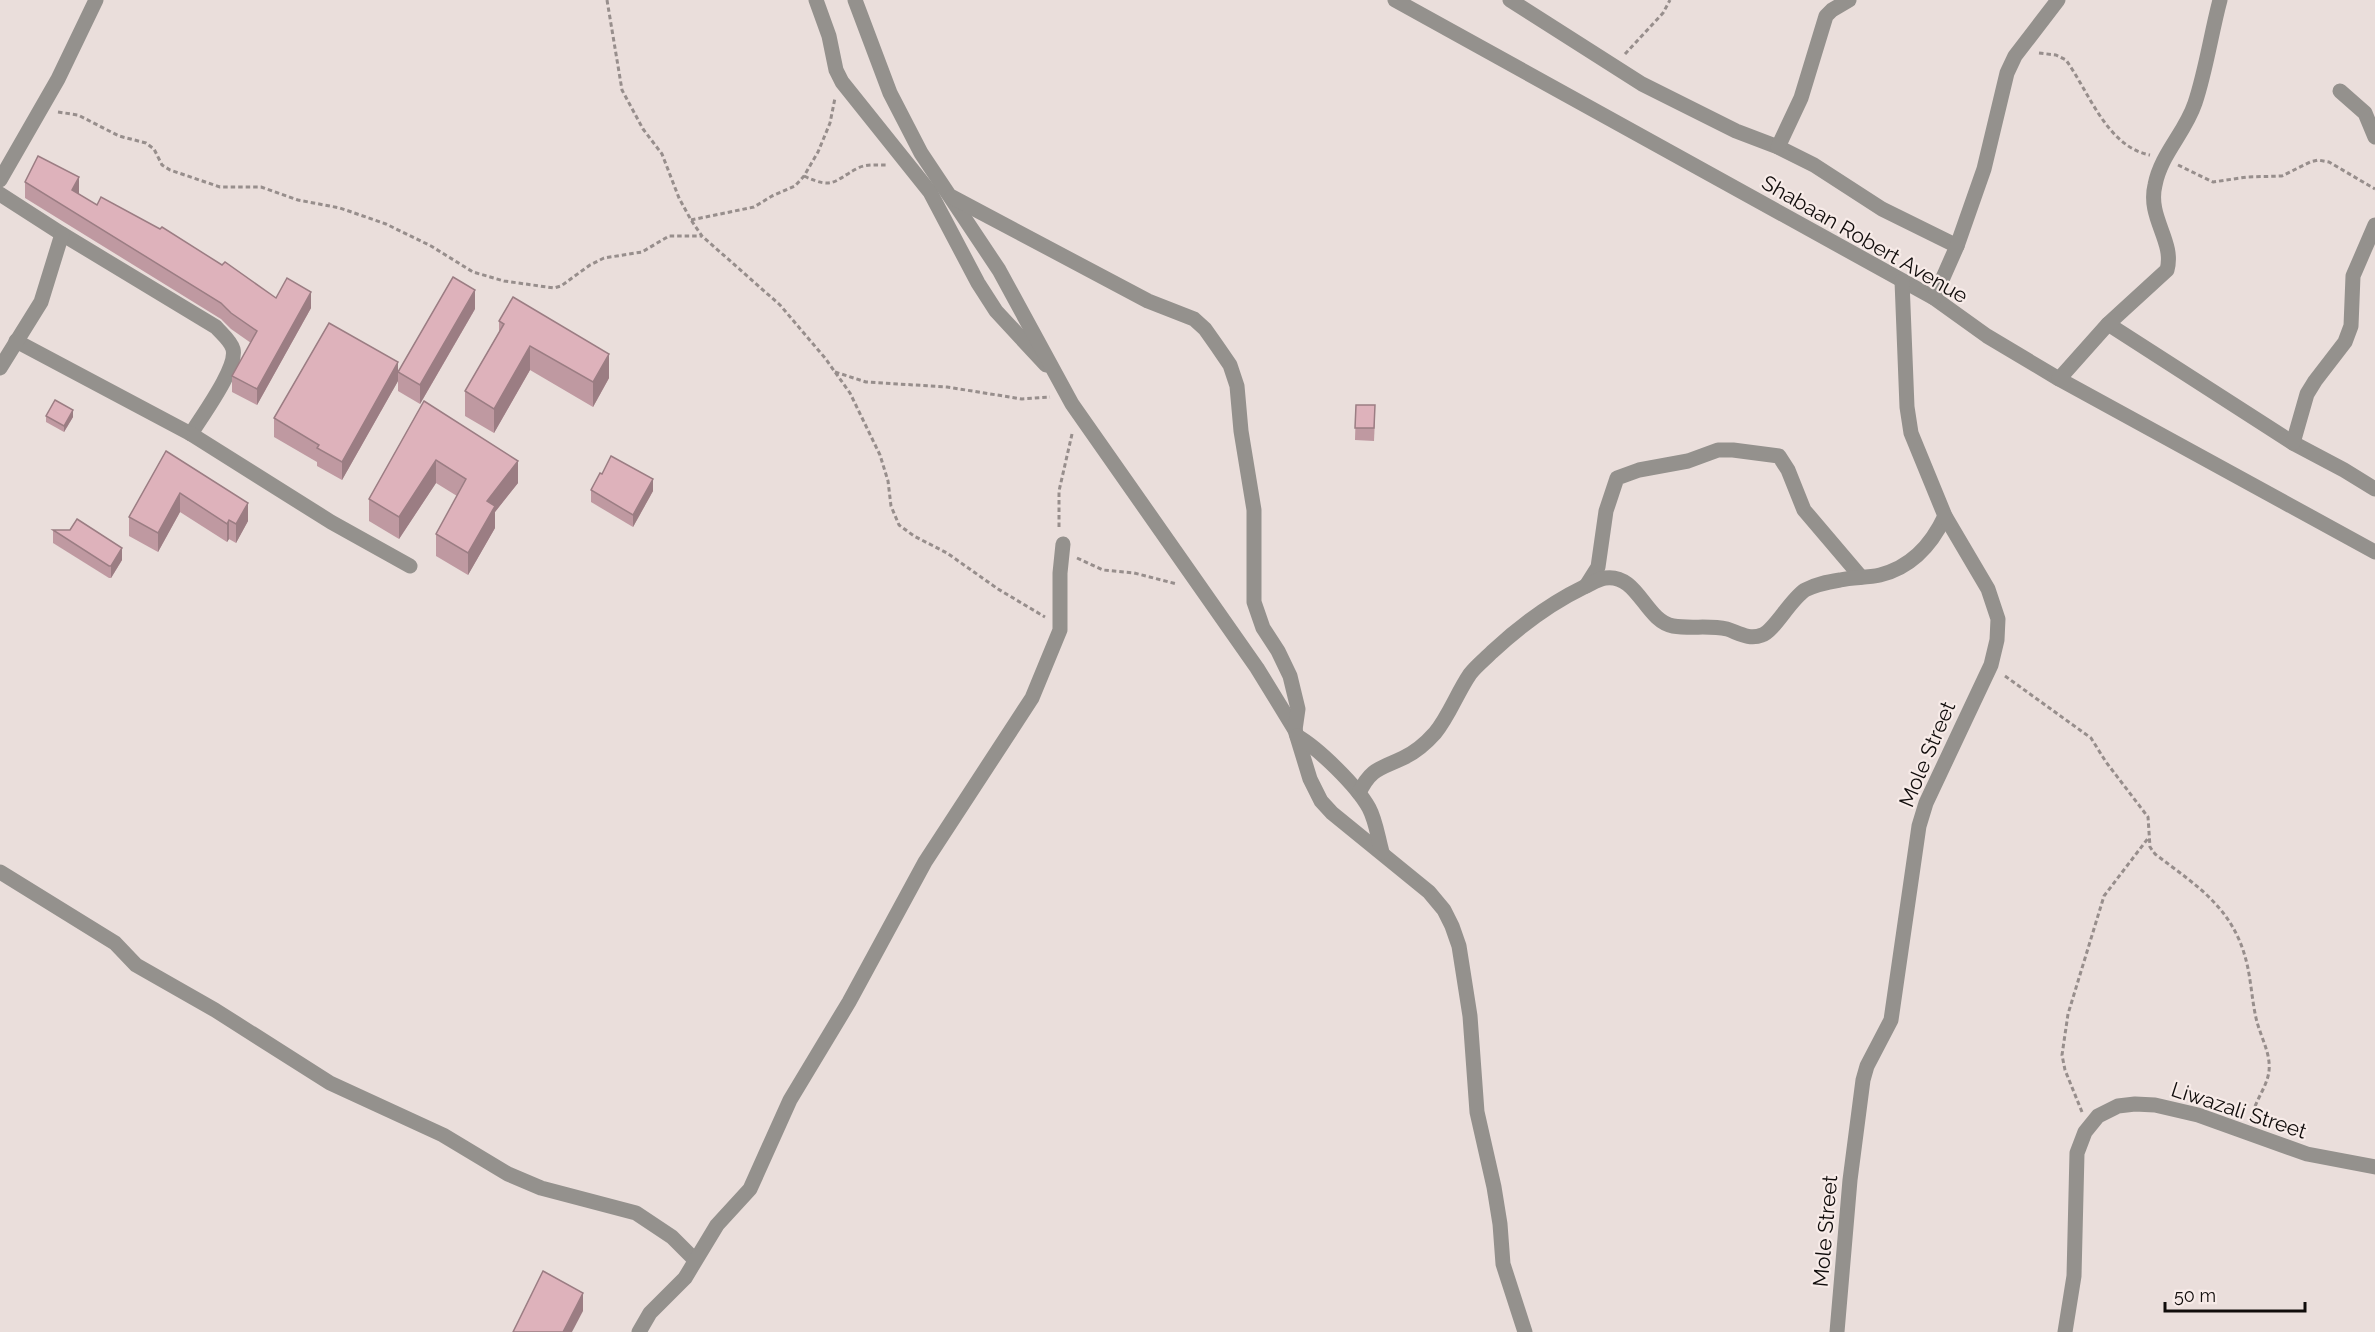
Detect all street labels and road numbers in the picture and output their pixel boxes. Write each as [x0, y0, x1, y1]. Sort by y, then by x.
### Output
street label: Shabaan Robert Avenue [1757, 170, 1973, 308]
street label: Mole Street [1894, 697, 1960, 811]
street label: Liwazali Street [2168, 1076, 2310, 1144]
street label: Mole Street [1808, 1174, 1842, 1288]

